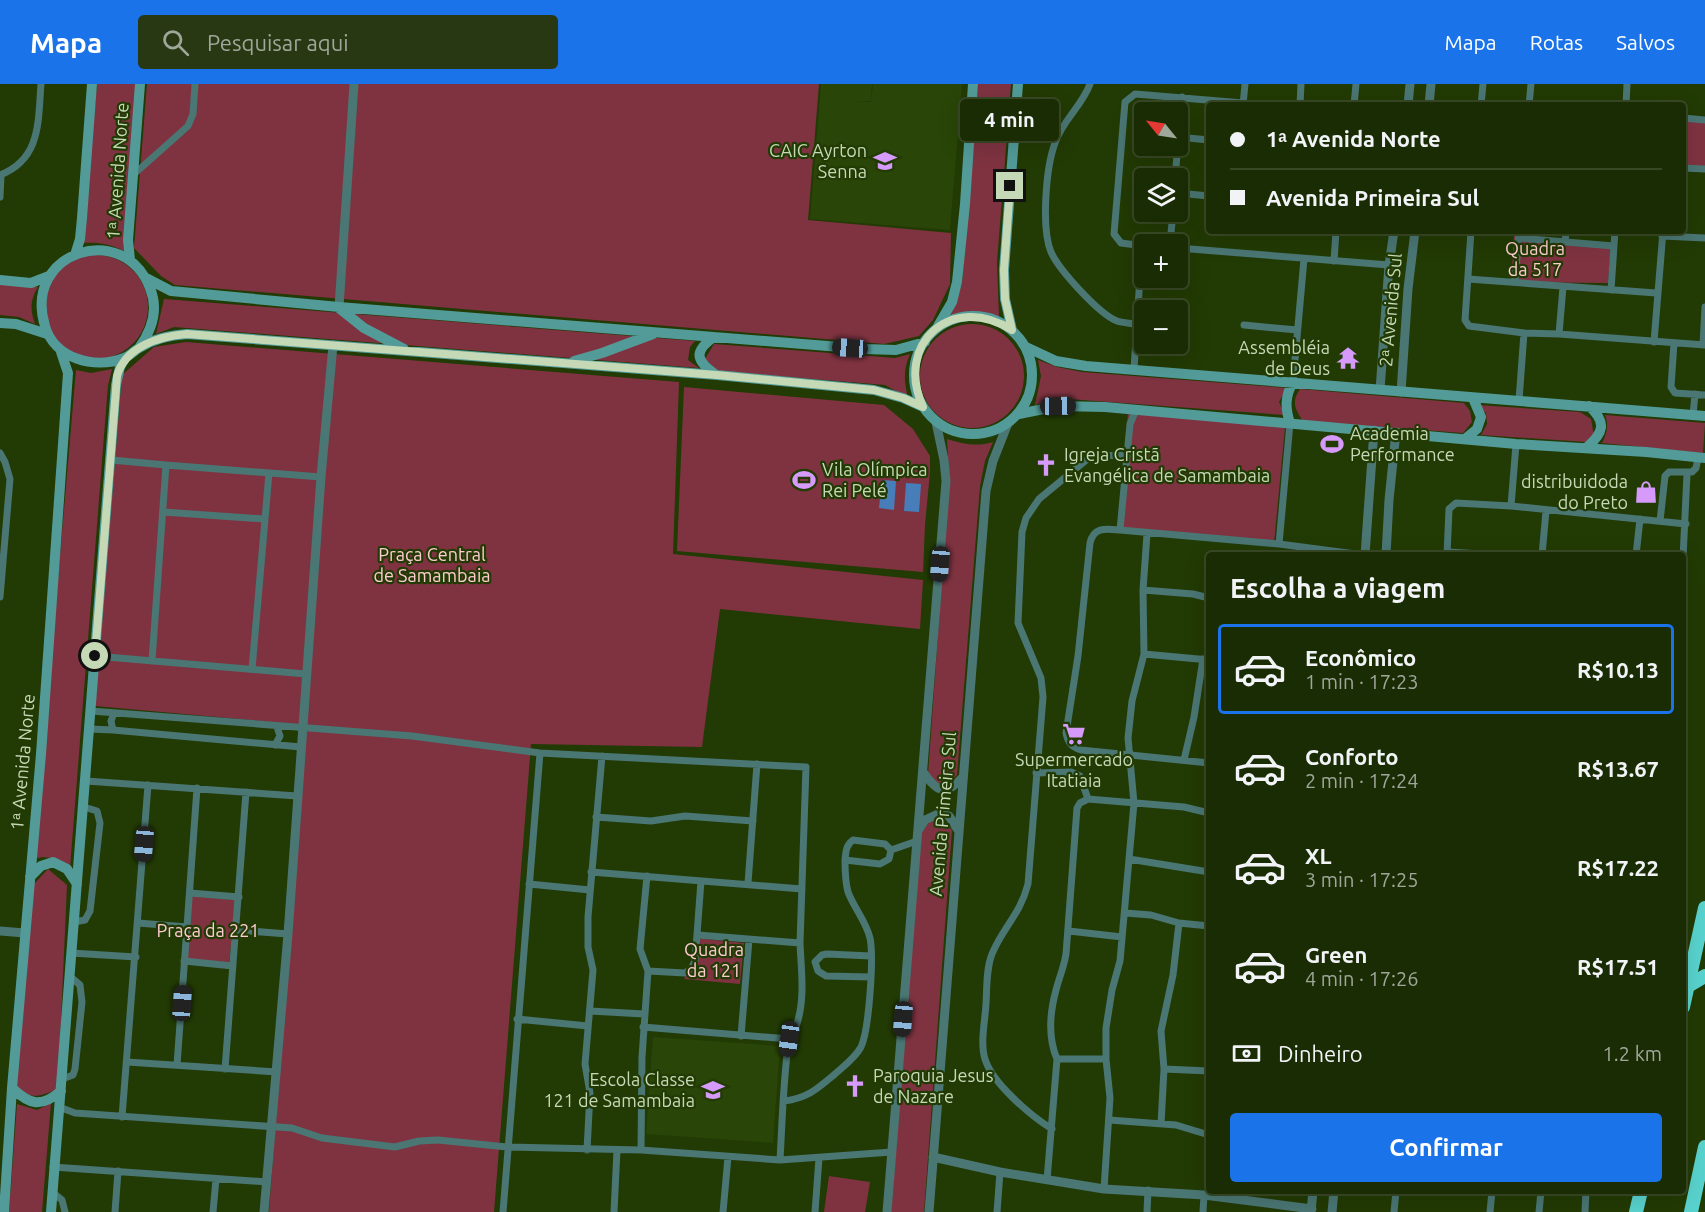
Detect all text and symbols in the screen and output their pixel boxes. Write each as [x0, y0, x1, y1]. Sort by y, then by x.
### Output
search box [138, 15, 558, 69]
icon: search [159, 26, 192, 59]
text: Mapa [30, 27, 102, 58]
text: Pesquisar aqui [207, 30, 349, 55]
text: Mapa [1445, 30, 1497, 54]
text: Rotas [1530, 30, 1583, 54]
text: Salvos [1616, 30, 1675, 54]
callout: 4 min [960, 99, 1060, 141]
street label: 1ᵃ Avenida Norte [102, 102, 132, 240]
north arrow [1134, 102, 1188, 156]
map controls [1134, 102, 1188, 354]
text: 4 min [984, 108, 1035, 131]
text: 1ᵃ Avenida Norte [1266, 126, 1441, 151]
place label: CAIC Ayrton Senna [769, 140, 867, 181]
school or university icon: CAIC Ayrton Senna [872, 148, 898, 174]
button: layers [1134, 168, 1188, 222]
route end [996, 172, 1023, 199]
text: Avenida Primeira Sul [1266, 185, 1479, 210]
button: + [1134, 234, 1188, 288]
park label: Quadra da 517 [1505, 238, 1565, 279]
street label: 2ᵃ Avenida Sul [1375, 252, 1405, 368]
button: − [1134, 300, 1188, 354]
place label: Assembléia de Deus [1238, 337, 1330, 378]
car [831, 338, 869, 358]
temple icon: Assembléia de Deus [1335, 345, 1361, 371]
car [1040, 397, 1076, 415]
place label: Academia Performance [1350, 423, 1455, 464]
sports icon: Academia Performance [1319, 431, 1345, 457]
place label: Igreja Cristã Evangélica de Samambaia [1064, 444, 1270, 485]
church icon: Igreja Cristã Evangélica de Samambaia [1033, 452, 1059, 478]
place label: Vila Olímpica Rei Pelé [822, 459, 928, 500]
sports icon: Vila Olímpica Rei Pelé [791, 467, 817, 493]
place label: distribuidoda do Preto [1521, 471, 1628, 512]
shop icon: distribuidoda do Preto [1633, 479, 1659, 505]
park label: Praça Central de Samambaia [373, 544, 491, 585]
car [929, 545, 951, 583]
text: Escolha a viagem [1230, 573, 1445, 603]
route start [81, 642, 108, 669]
icon: car [1233, 642, 1287, 696]
text: Econômico [1305, 645, 1416, 670]
text: R$10.13 [1577, 657, 1659, 682]
text: 1 min · 17:23 [1305, 670, 1419, 693]
street label: 1ᵃ Avenida Norte [6, 693, 38, 831]
supermarket icon: Supermercado Itatiaia [1061, 721, 1087, 747]
street label: Avenida Primeira Sul [925, 731, 959, 897]
icon: car [1233, 741, 1287, 795]
text: Conforto [1305, 744, 1399, 769]
place label: Supermercado Itatiaia [1015, 749, 1133, 790]
text: R$13.67 [1577, 756, 1659, 781]
text: 2 min · 17:24 [1305, 769, 1419, 792]
car [133, 825, 155, 863]
icon: car [1233, 840, 1287, 894]
text: XL [1305, 843, 1332, 868]
text: R$17.22 [1577, 855, 1659, 880]
text: 3 min · 17:25 [1305, 868, 1419, 891]
park label: Praça da 221 [157, 920, 259, 940]
park label: Quadra da 121 [684, 939, 744, 980]
icon: car [1233, 939, 1287, 993]
text: Green [1305, 942, 1367, 967]
text: R$17.51 [1577, 954, 1659, 979]
text: 4 min · 17:26 [1305, 967, 1419, 990]
car [172, 984, 192, 1022]
car [892, 1000, 914, 1038]
car [778, 1020, 800, 1058]
icon: cash [1230, 1037, 1263, 1070]
text: Dinheiro [1278, 1041, 1363, 1066]
text: 1.2 km [1603, 1042, 1662, 1065]
place label: Paroquia Jesus de Nazare [873, 1065, 994, 1106]
place label: Escola Classe 121 de Samambaia [543, 1069, 695, 1110]
church icon: Paroquia Jesus de Nazare [842, 1073, 868, 1099]
school or university icon: Escola Classe 121 de Samambaia [700, 1077, 726, 1103]
button: Confirmar [1230, 1113, 1662, 1182]

